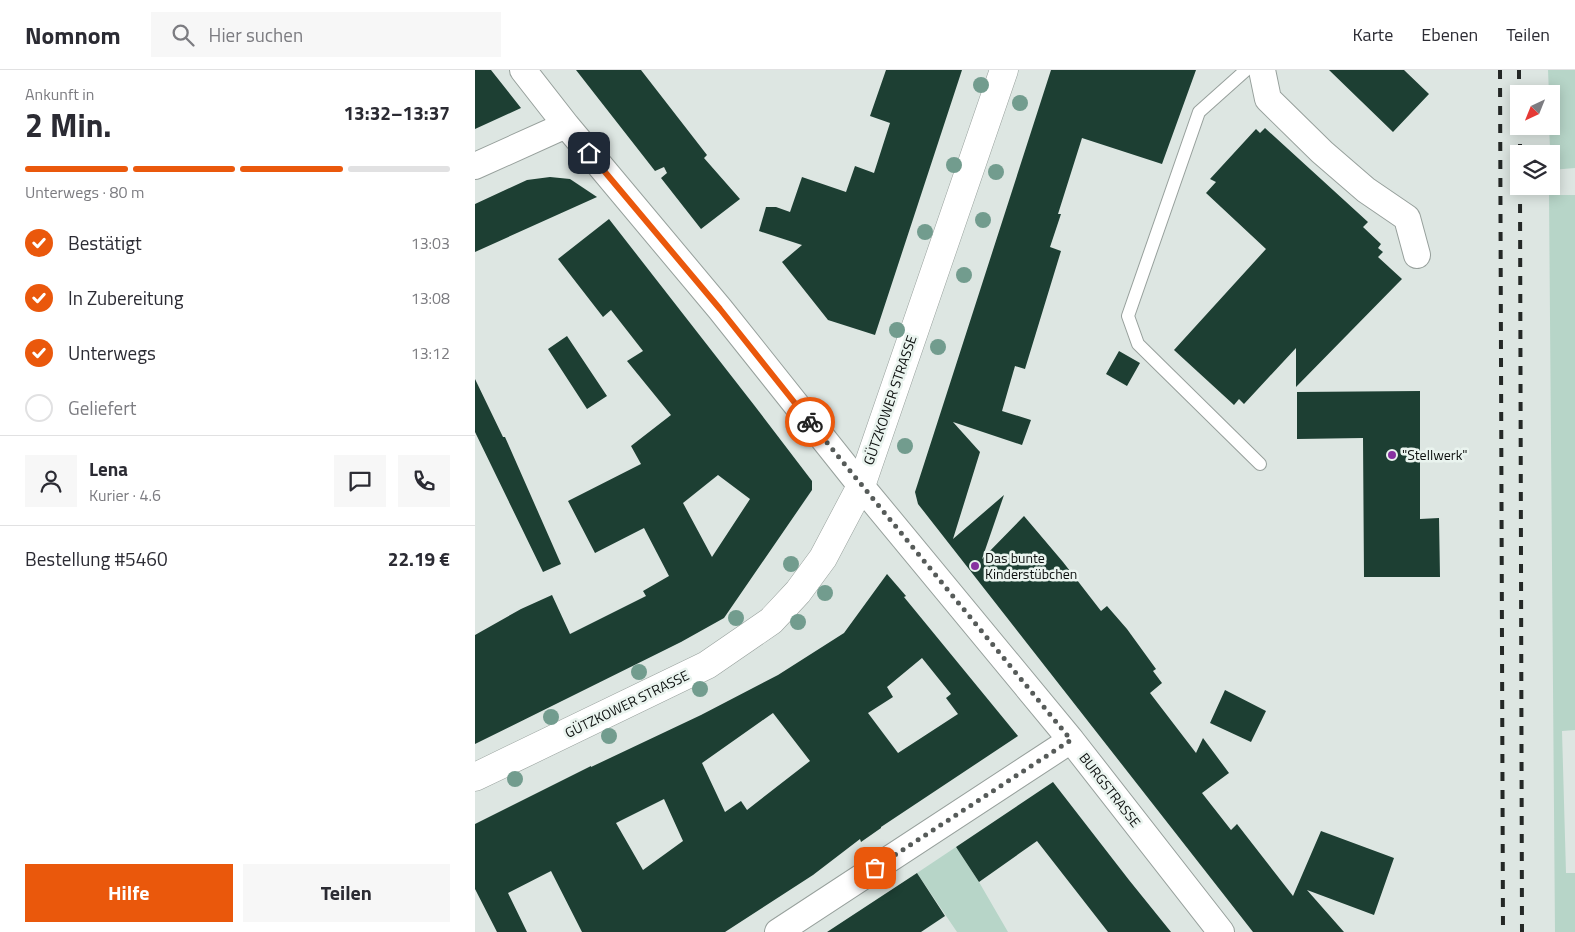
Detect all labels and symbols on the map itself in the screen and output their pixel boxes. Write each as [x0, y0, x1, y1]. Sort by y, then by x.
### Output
north arrow [1510, 85, 1560, 135]
pin [568, 132, 610, 174]
street label: GÜTZKOWER STRASSE [857, 332, 922, 468]
courier [785, 397, 835, 447]
place label: "Stellwerk" [1402, 444, 1468, 465]
marker: "Stellwerk" [1386, 449, 1398, 461]
place label: Das bunte Kinderstübchen [985, 547, 1077, 584]
marker: Das bunte Kinderstübchen [969, 560, 981, 572]
street label: GÜTZKOWER STRASSE [561, 664, 693, 743]
street label: BURGSTRASSE [1075, 748, 1146, 832]
pin [854, 847, 896, 889]

